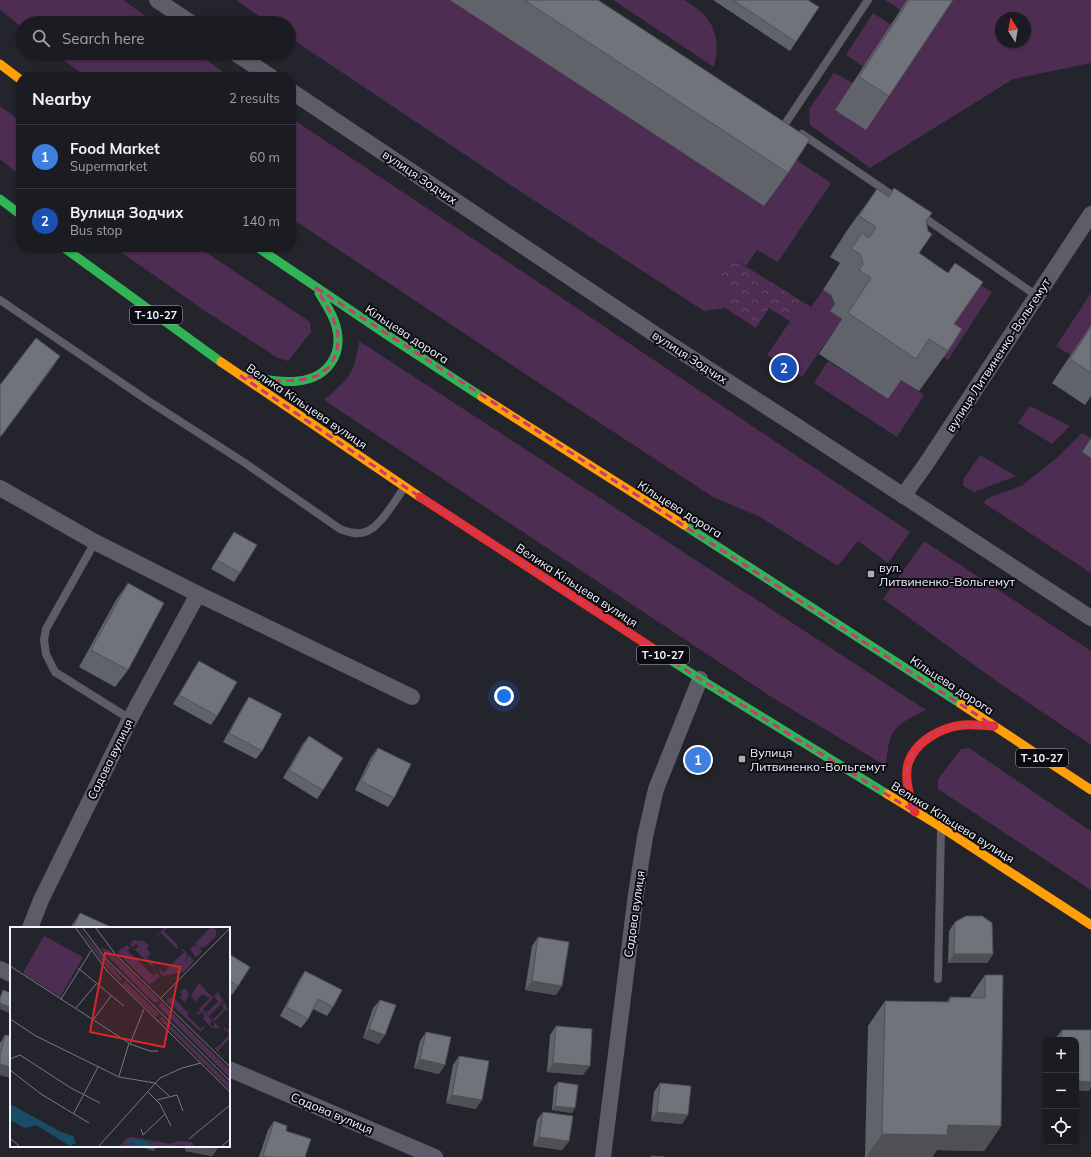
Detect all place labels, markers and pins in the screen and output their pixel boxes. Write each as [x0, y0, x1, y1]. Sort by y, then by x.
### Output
pin: 2 [771, 353, 797, 383]
place label: вул. Литвиненко-Вольгемут [879, 560, 1016, 589]
marker: вул. Литвиненко-Вольгемут [866, 569, 876, 579]
pin: 1 [685, 745, 711, 775]
place label: Вулиця Литвиненко-Вольгемут [750, 745, 887, 774]
marker: Вулиця Литвиненко-Вольгемут [737, 754, 747, 764]

